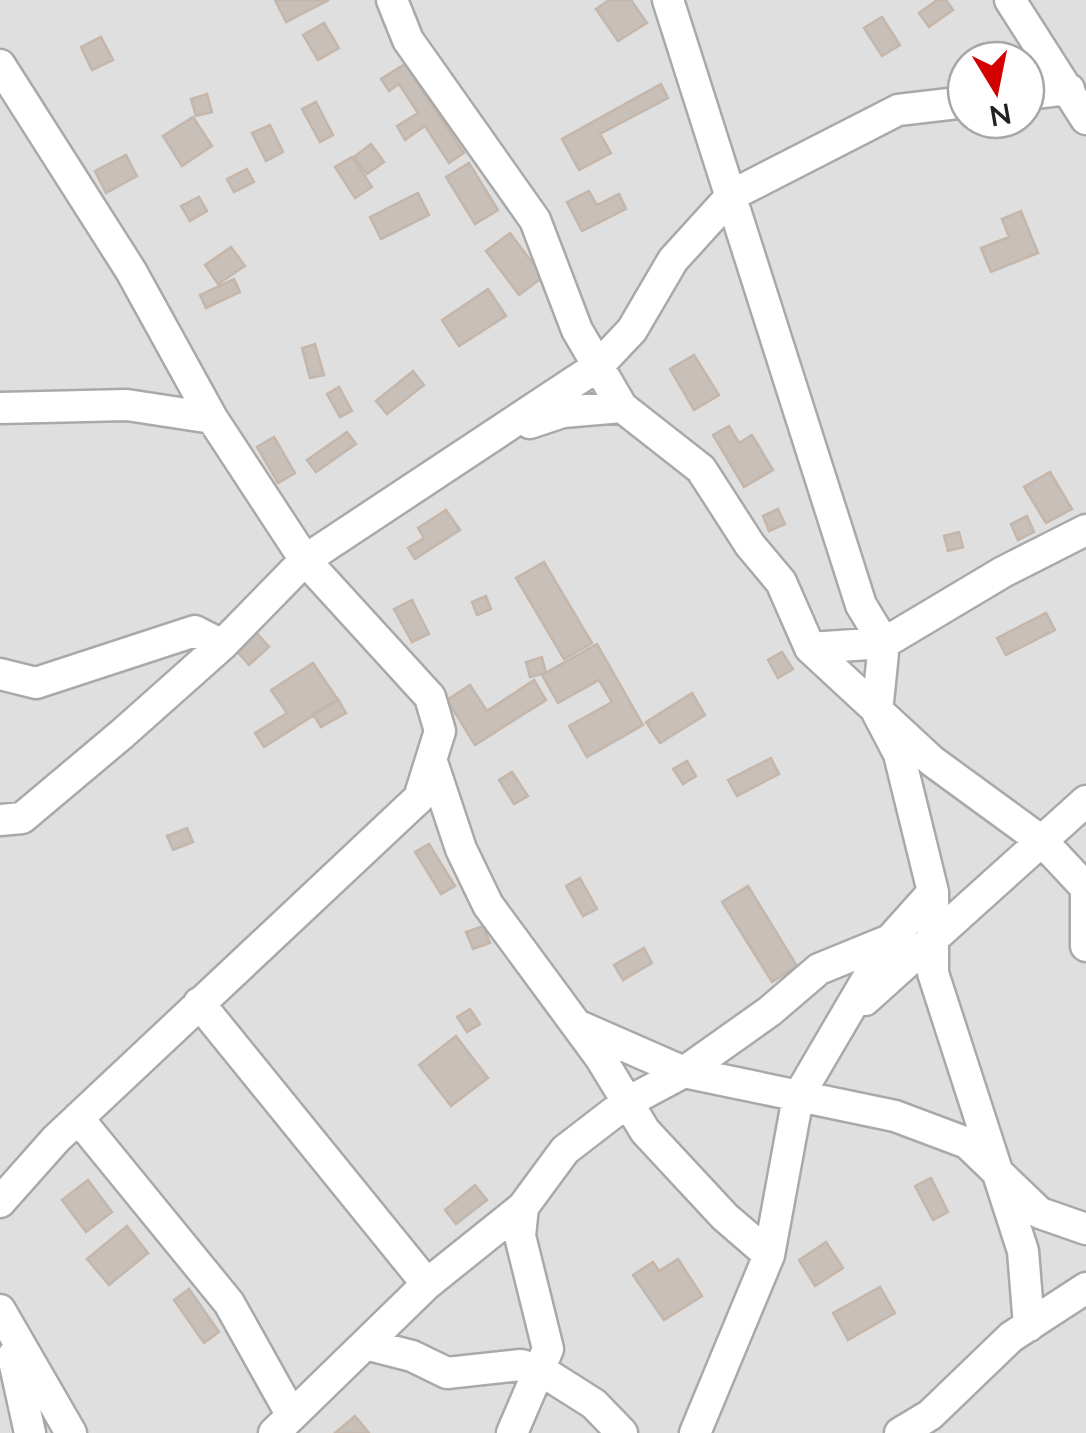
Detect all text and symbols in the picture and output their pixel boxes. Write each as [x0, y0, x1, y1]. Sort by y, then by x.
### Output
north arrow [946, 40, 1046, 140]
text: N [987, 97, 1014, 134]

